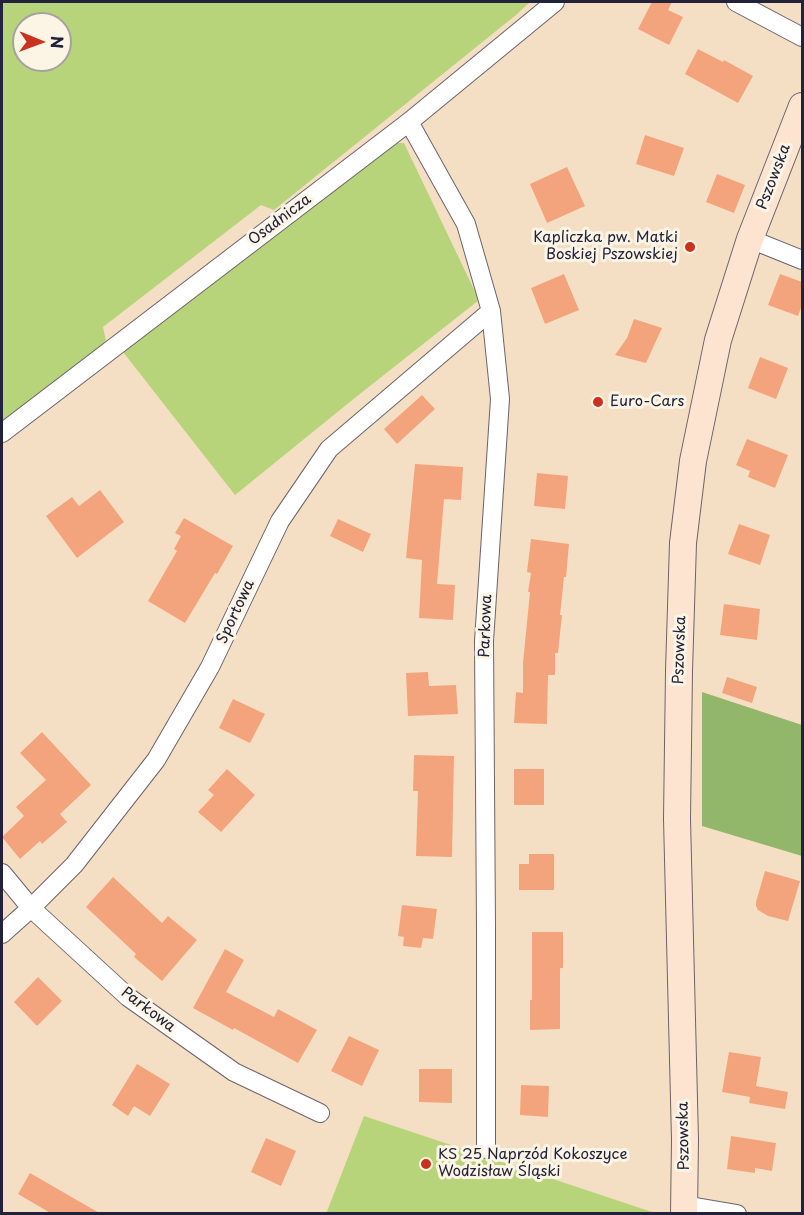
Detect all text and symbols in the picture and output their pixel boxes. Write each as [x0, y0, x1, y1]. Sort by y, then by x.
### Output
north arrow [12, 12, 72, 72]
text: N [46, 36, 70, 49]
street label: Pszowska [753, 142, 795, 212]
street label: Osadnicza [245, 191, 315, 249]
place label: Kapliczka pw. Matki Boskiej Pszowskiej [533, 229, 678, 264]
marker: Kapliczka pw. Matki Boskiej Pszowskiej [683, 240, 697, 254]
place label: Euro-Cars [610, 393, 684, 411]
marker: Euro-Cars [591, 395, 605, 409]
street label: Sportowa [213, 577, 259, 647]
street label: Parkowa [476, 594, 496, 658]
street label: Pszowska [670, 615, 690, 685]
street label: Parkowa [117, 984, 179, 1036]
street label: Pszowska [674, 1101, 694, 1171]
place label: KS 25 Naprzód Kokoszyce Wodzisław Śląski [438, 1146, 627, 1181]
marker: KS 25 Naprzód Kokoszyce Wodzisław Śląski [419, 1157, 433, 1171]

